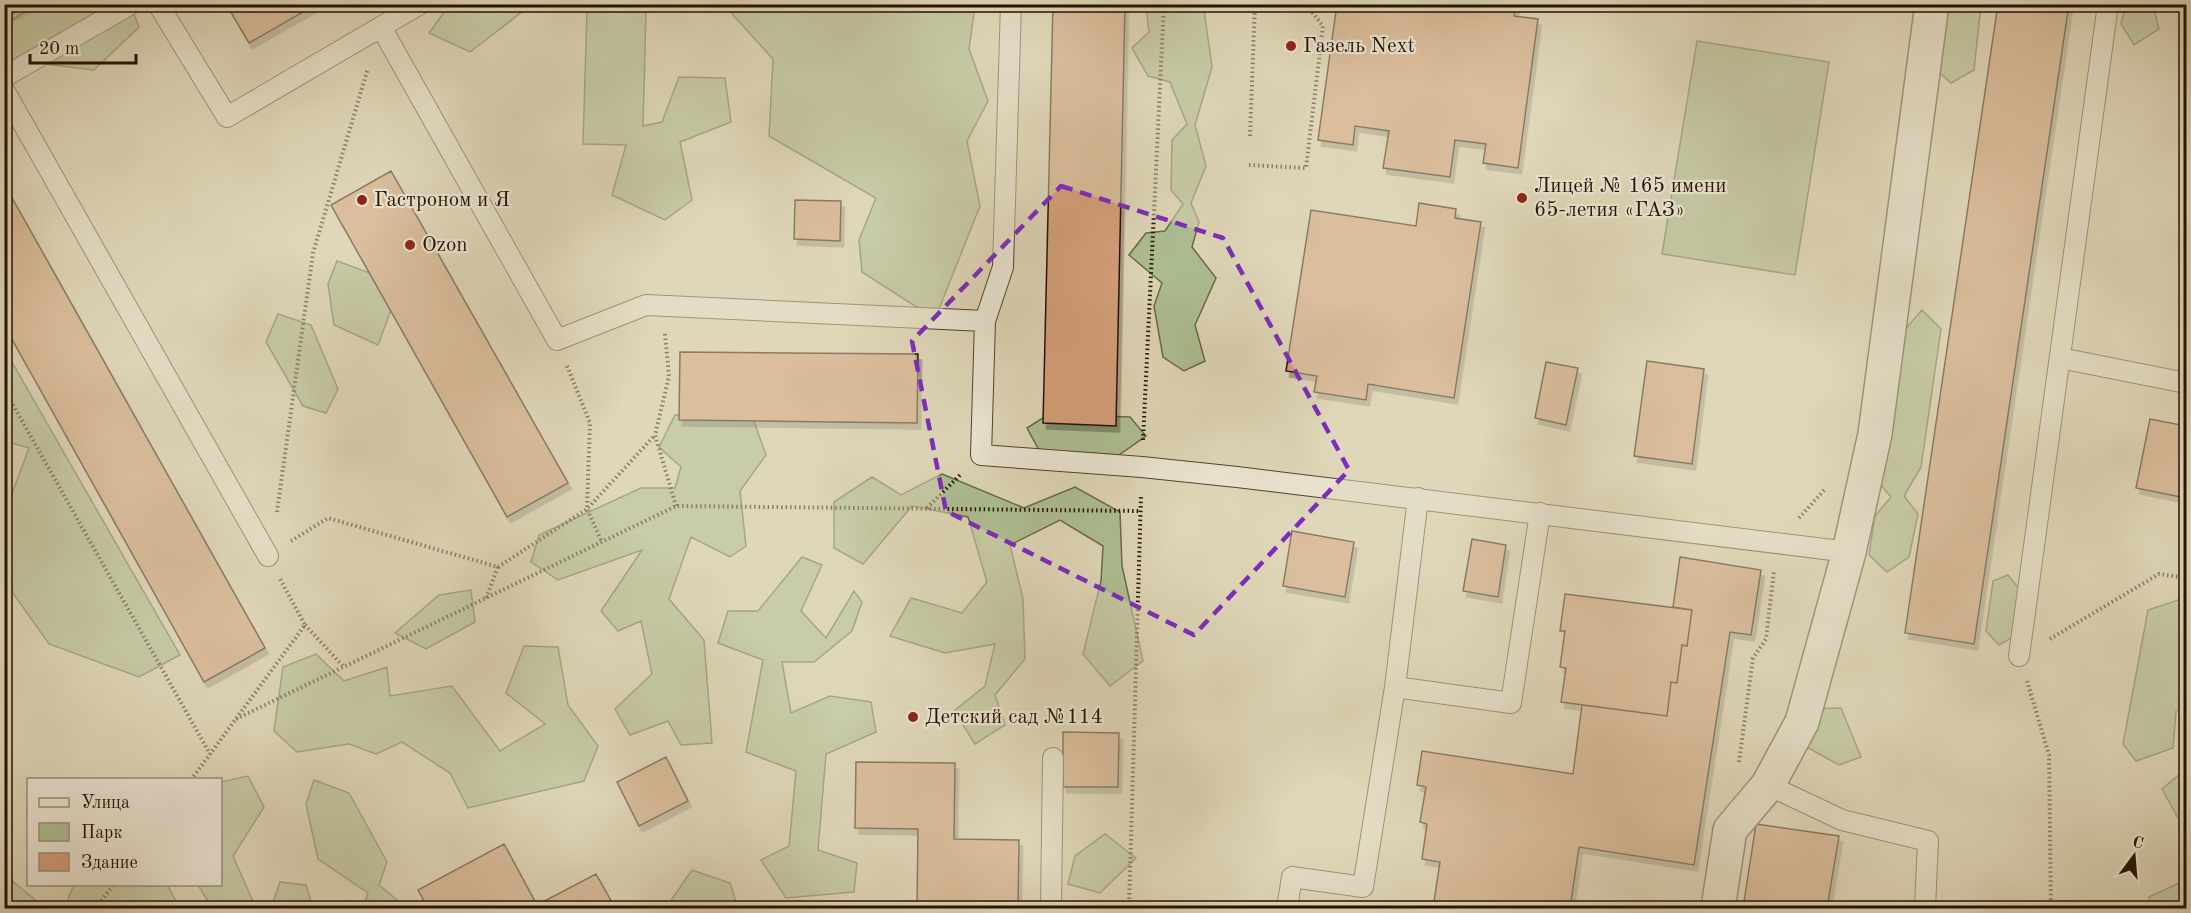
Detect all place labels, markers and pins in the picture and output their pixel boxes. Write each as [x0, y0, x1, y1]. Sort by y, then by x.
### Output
place label: Газель Next [1303, 36, 1415, 57]
marker: Газель Next [1284, 39, 1298, 53]
place label: Лицей № 165 имени 65-летия «ГАЗ» [1534, 176, 1727, 221]
place label: Гастроном и Я [374, 190, 510, 211]
marker: Лицей № 165 имени 65-летия «ГАЗ» [1515, 191, 1529, 205]
marker: Гастроном и Я [355, 193, 369, 207]
place label: Ozon [422, 235, 468, 256]
marker: Ozon [403, 238, 417, 252]
place label: Детский сад №114 [925, 707, 1103, 728]
marker: Детский сад №114 [906, 710, 920, 724]

